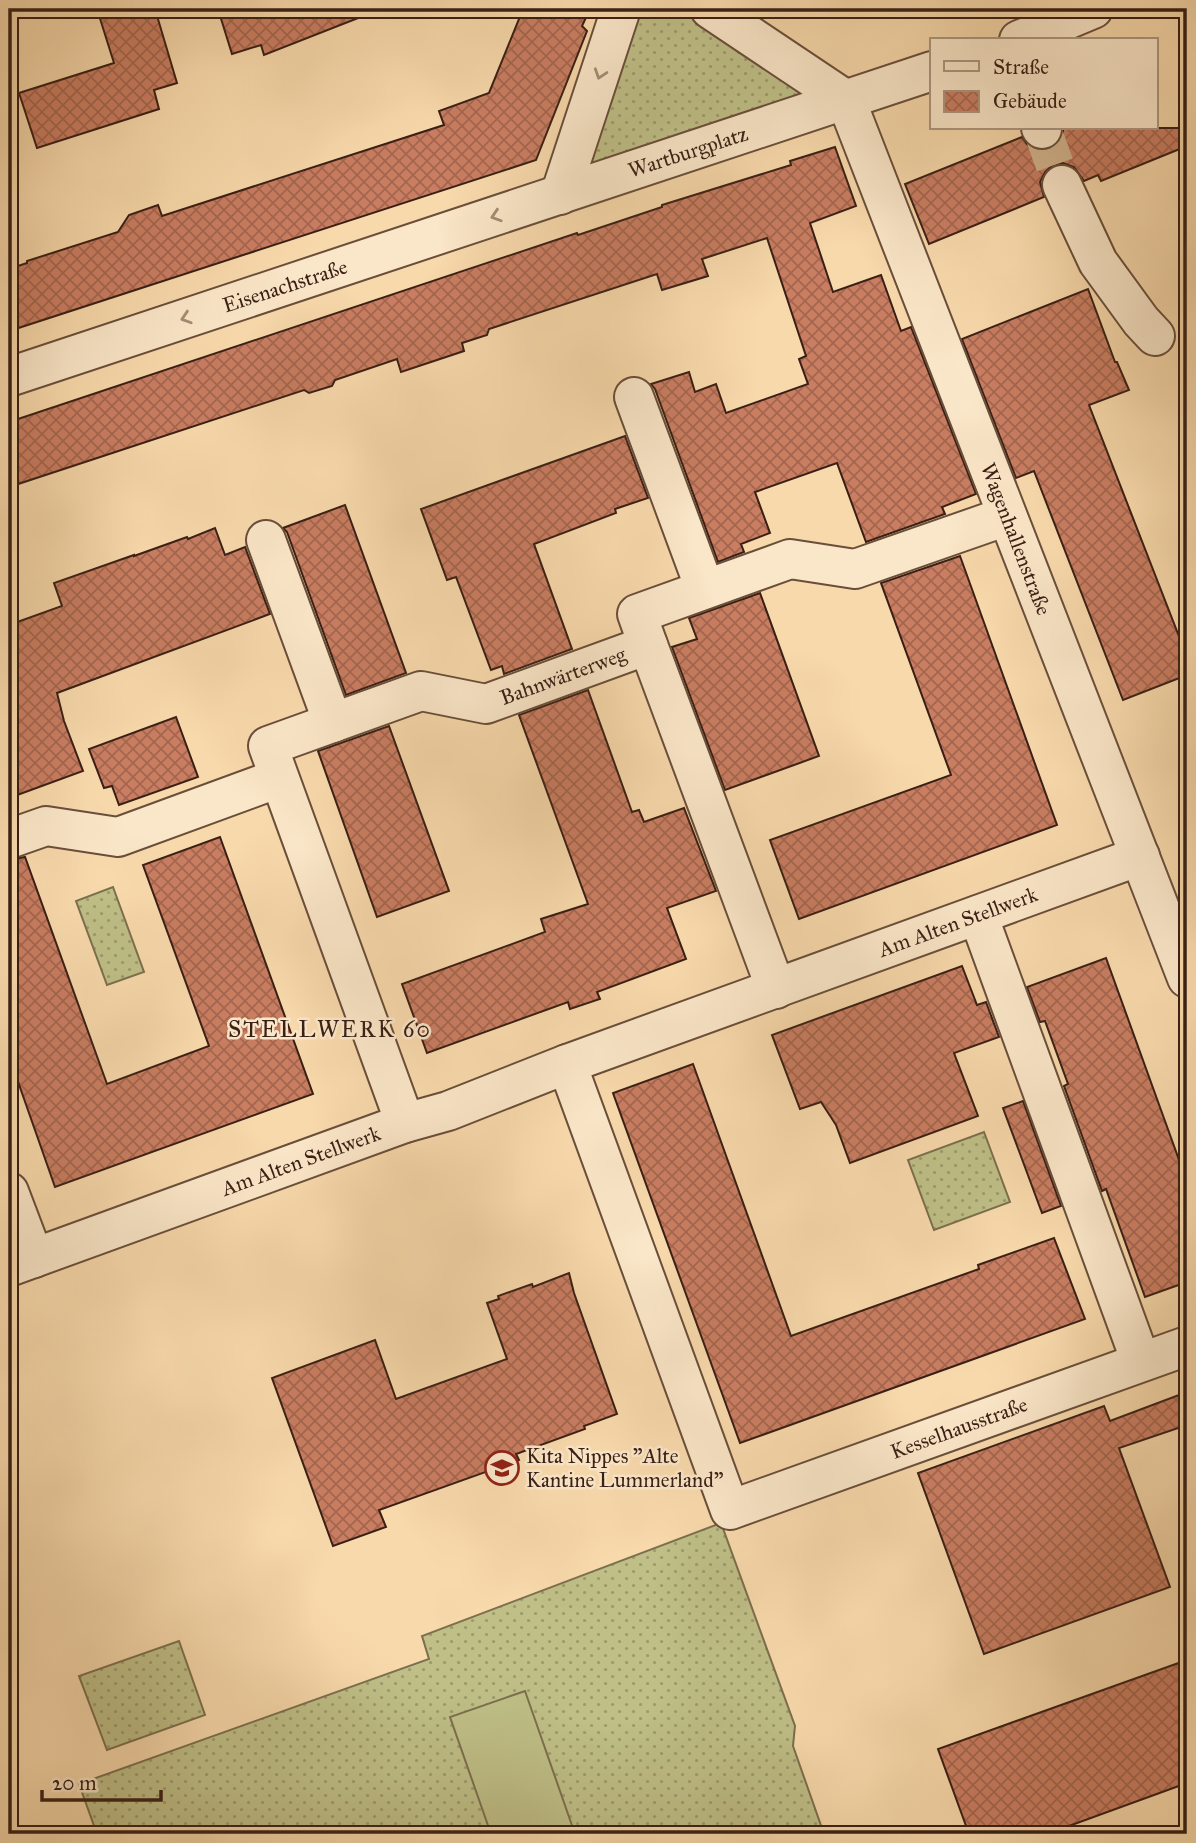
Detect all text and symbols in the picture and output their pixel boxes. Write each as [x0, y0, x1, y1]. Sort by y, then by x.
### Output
legend [930, 38, 1158, 130]
text: Straße [993, 54, 1049, 80]
one-way arrow [593, 67, 608, 79]
text: Gebäude [993, 88, 1067, 114]
street label: Wartburgplatz [625, 120, 751, 184]
one-way arrow [490, 208, 502, 222]
street label: Eisenachstraße [219, 254, 351, 318]
one-way arrow [181, 310, 193, 324]
street label: Wagenhallenstraße [975, 459, 1057, 619]
street label: Bahnwärterweg [496, 641, 630, 711]
street label: Am Alten Stellwerk [874, 881, 1041, 963]
district label: STELLWERK 60 [228, 1015, 432, 1043]
street label: Am Alten Stellwerk [217, 1120, 384, 1202]
street label: Kesselhausstraße [887, 1391, 1031, 1465]
place label: Kita Nippes "Alte Kantine Lummerland" [526, 1443, 724, 1493]
school or university icon: Kita Nippes "Alte Kantine Lummerland" [483, 1449, 521, 1487]
scale bar [42, 1759, 161, 1803]
text: 20 m [52, 1770, 97, 1796]

